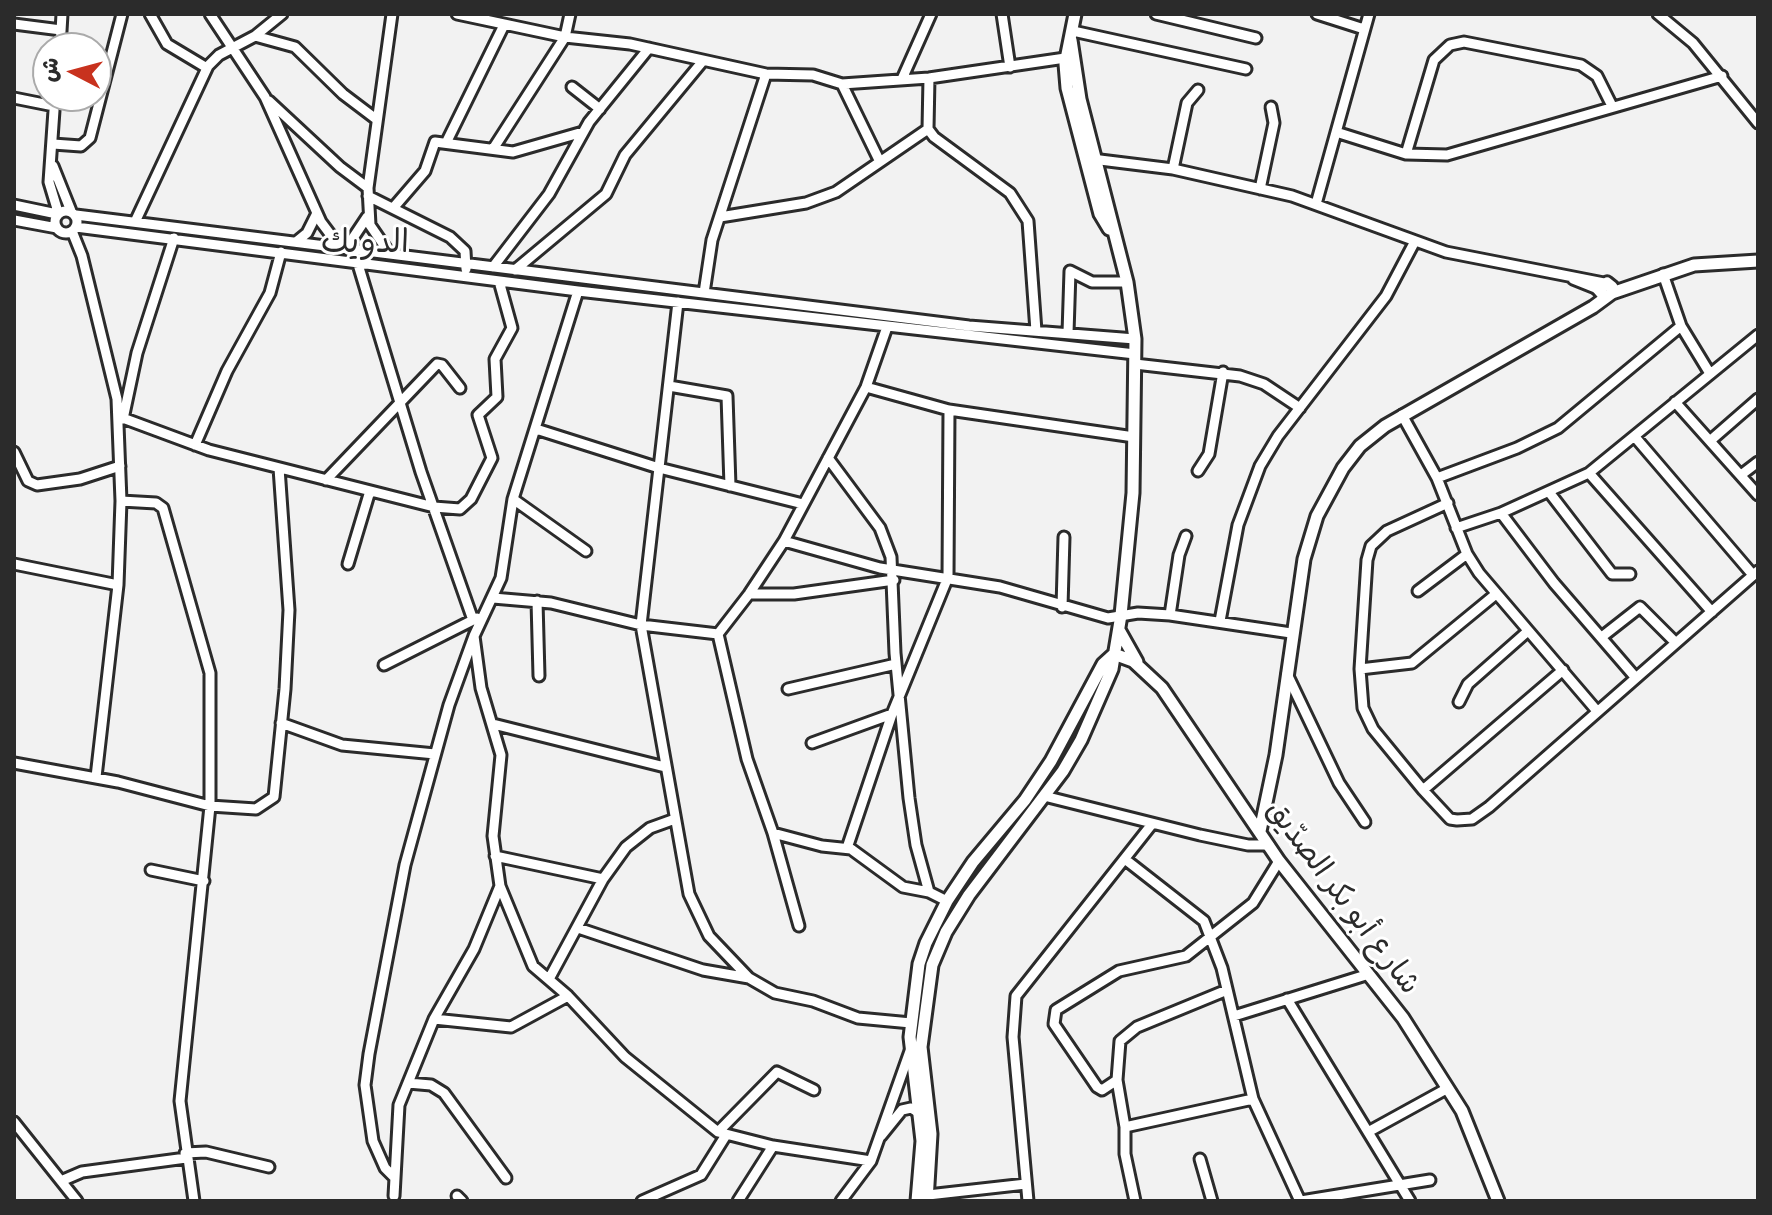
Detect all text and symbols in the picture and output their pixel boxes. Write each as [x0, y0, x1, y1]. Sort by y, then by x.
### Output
north arrow [32, 32, 112, 112]
text: ش [35, 56, 64, 83]
district label: الدويك [321, 225, 409, 263]
street label: شارع أبو بكر الصدّيق [1257, 794, 1427, 1002]

